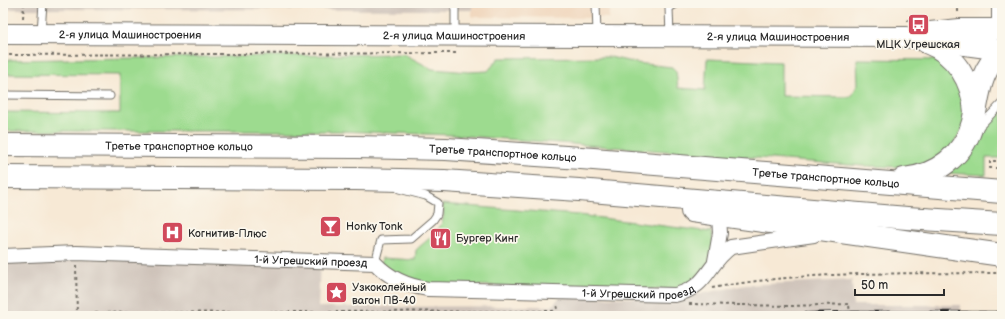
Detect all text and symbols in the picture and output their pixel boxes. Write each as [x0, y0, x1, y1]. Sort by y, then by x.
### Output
bus stop icon: МЦК Угрешская [905, 11, 931, 37]
street label: 2-я улица Машиностроения [59, 28, 201, 42]
street label: 2-я улица Машиностроения [383, 29, 525, 43]
street label: 2-я улица Машиностроения [707, 30, 849, 44]
place label: МЦК Угрешская [876, 38, 960, 51]
street label: Третье транспортное кольцо [105, 140, 253, 153]
street label: Третье транспортное кольцо [429, 143, 577, 165]
street label: Третье транспортное кольцо [752, 166, 900, 191]
bar icon: Honky Tonk [318, 213, 344, 239]
hospital icon: Когнитив-Плюс [159, 220, 185, 246]
place label: Honky Tonk [346, 220, 403, 233]
restaurant icon: Бургер Кинг [428, 225, 454, 251]
place label: Когнитив-Плюс [188, 227, 267, 240]
place label: Бургер Кинг [456, 232, 519, 245]
street label: 1-й Угрешский проезд [254, 253, 368, 270]
scale bar [855, 271, 944, 297]
text: 50 m [861, 278, 888, 293]
place icon: Узкоколейный вагон ПВ-40 [324, 280, 350, 306]
place label: Узкоколейный вагон ПВ-40 [352, 281, 426, 307]
street label: 1-й Угрешский проезд [582, 282, 697, 302]

